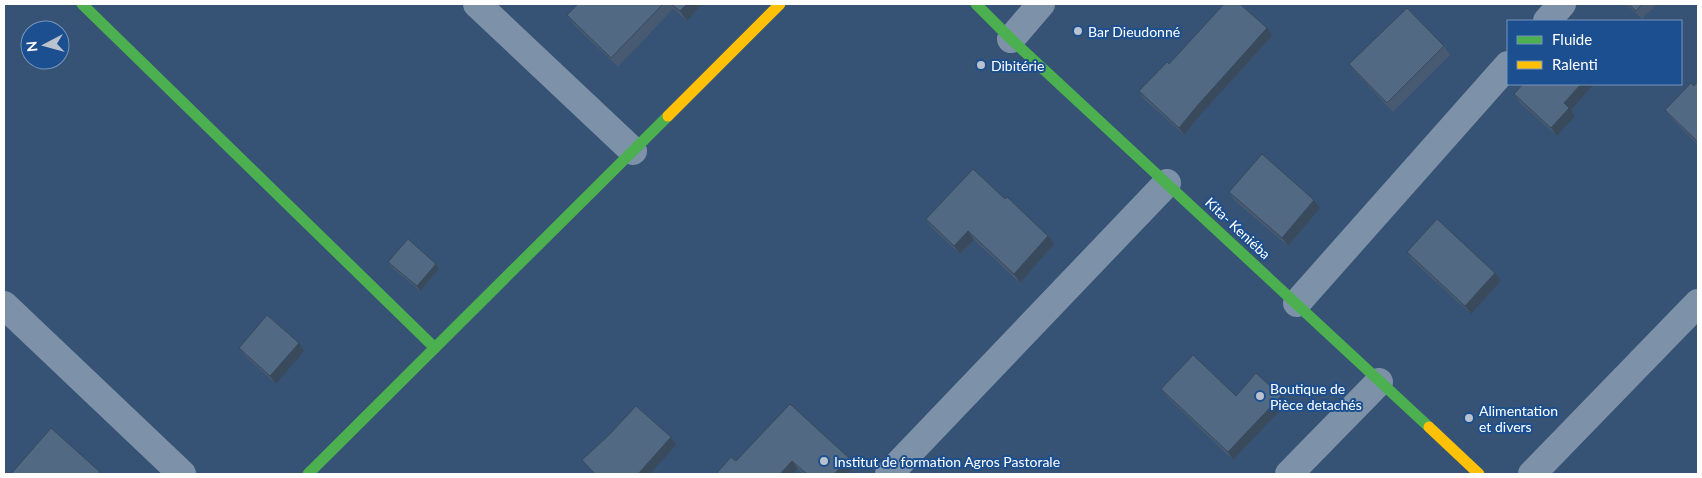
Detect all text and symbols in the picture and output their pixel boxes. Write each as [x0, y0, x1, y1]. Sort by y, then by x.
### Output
north arrow [20, 20, 70, 70]
legend [1507, 20, 1682, 85]
place label: Bar Dieudonné [1088, 23, 1180, 40]
marker: Bar Dieudonné [1072, 25, 1084, 37]
text: Fluide [1552, 30, 1592, 48]
text: N [23, 40, 41, 53]
text: Ralenti [1552, 55, 1598, 73]
place label: Dibitérie [991, 57, 1044, 74]
marker: Dibitérie [975, 59, 987, 71]
street label: Kita- Keniéba [1202, 194, 1274, 263]
place label: Boutique de Pièce detachés [1270, 380, 1362, 413]
marker: Boutique de Pièce detachés [1254, 390, 1266, 402]
place label: Alimentation et divers [1479, 402, 1558, 435]
marker: Alimentation et divers [1463, 412, 1475, 424]
place label: Institut de formation Agros Pastorale [834, 453, 1060, 470]
marker: Institut de formation Agros Pastorale [818, 455, 830, 467]

